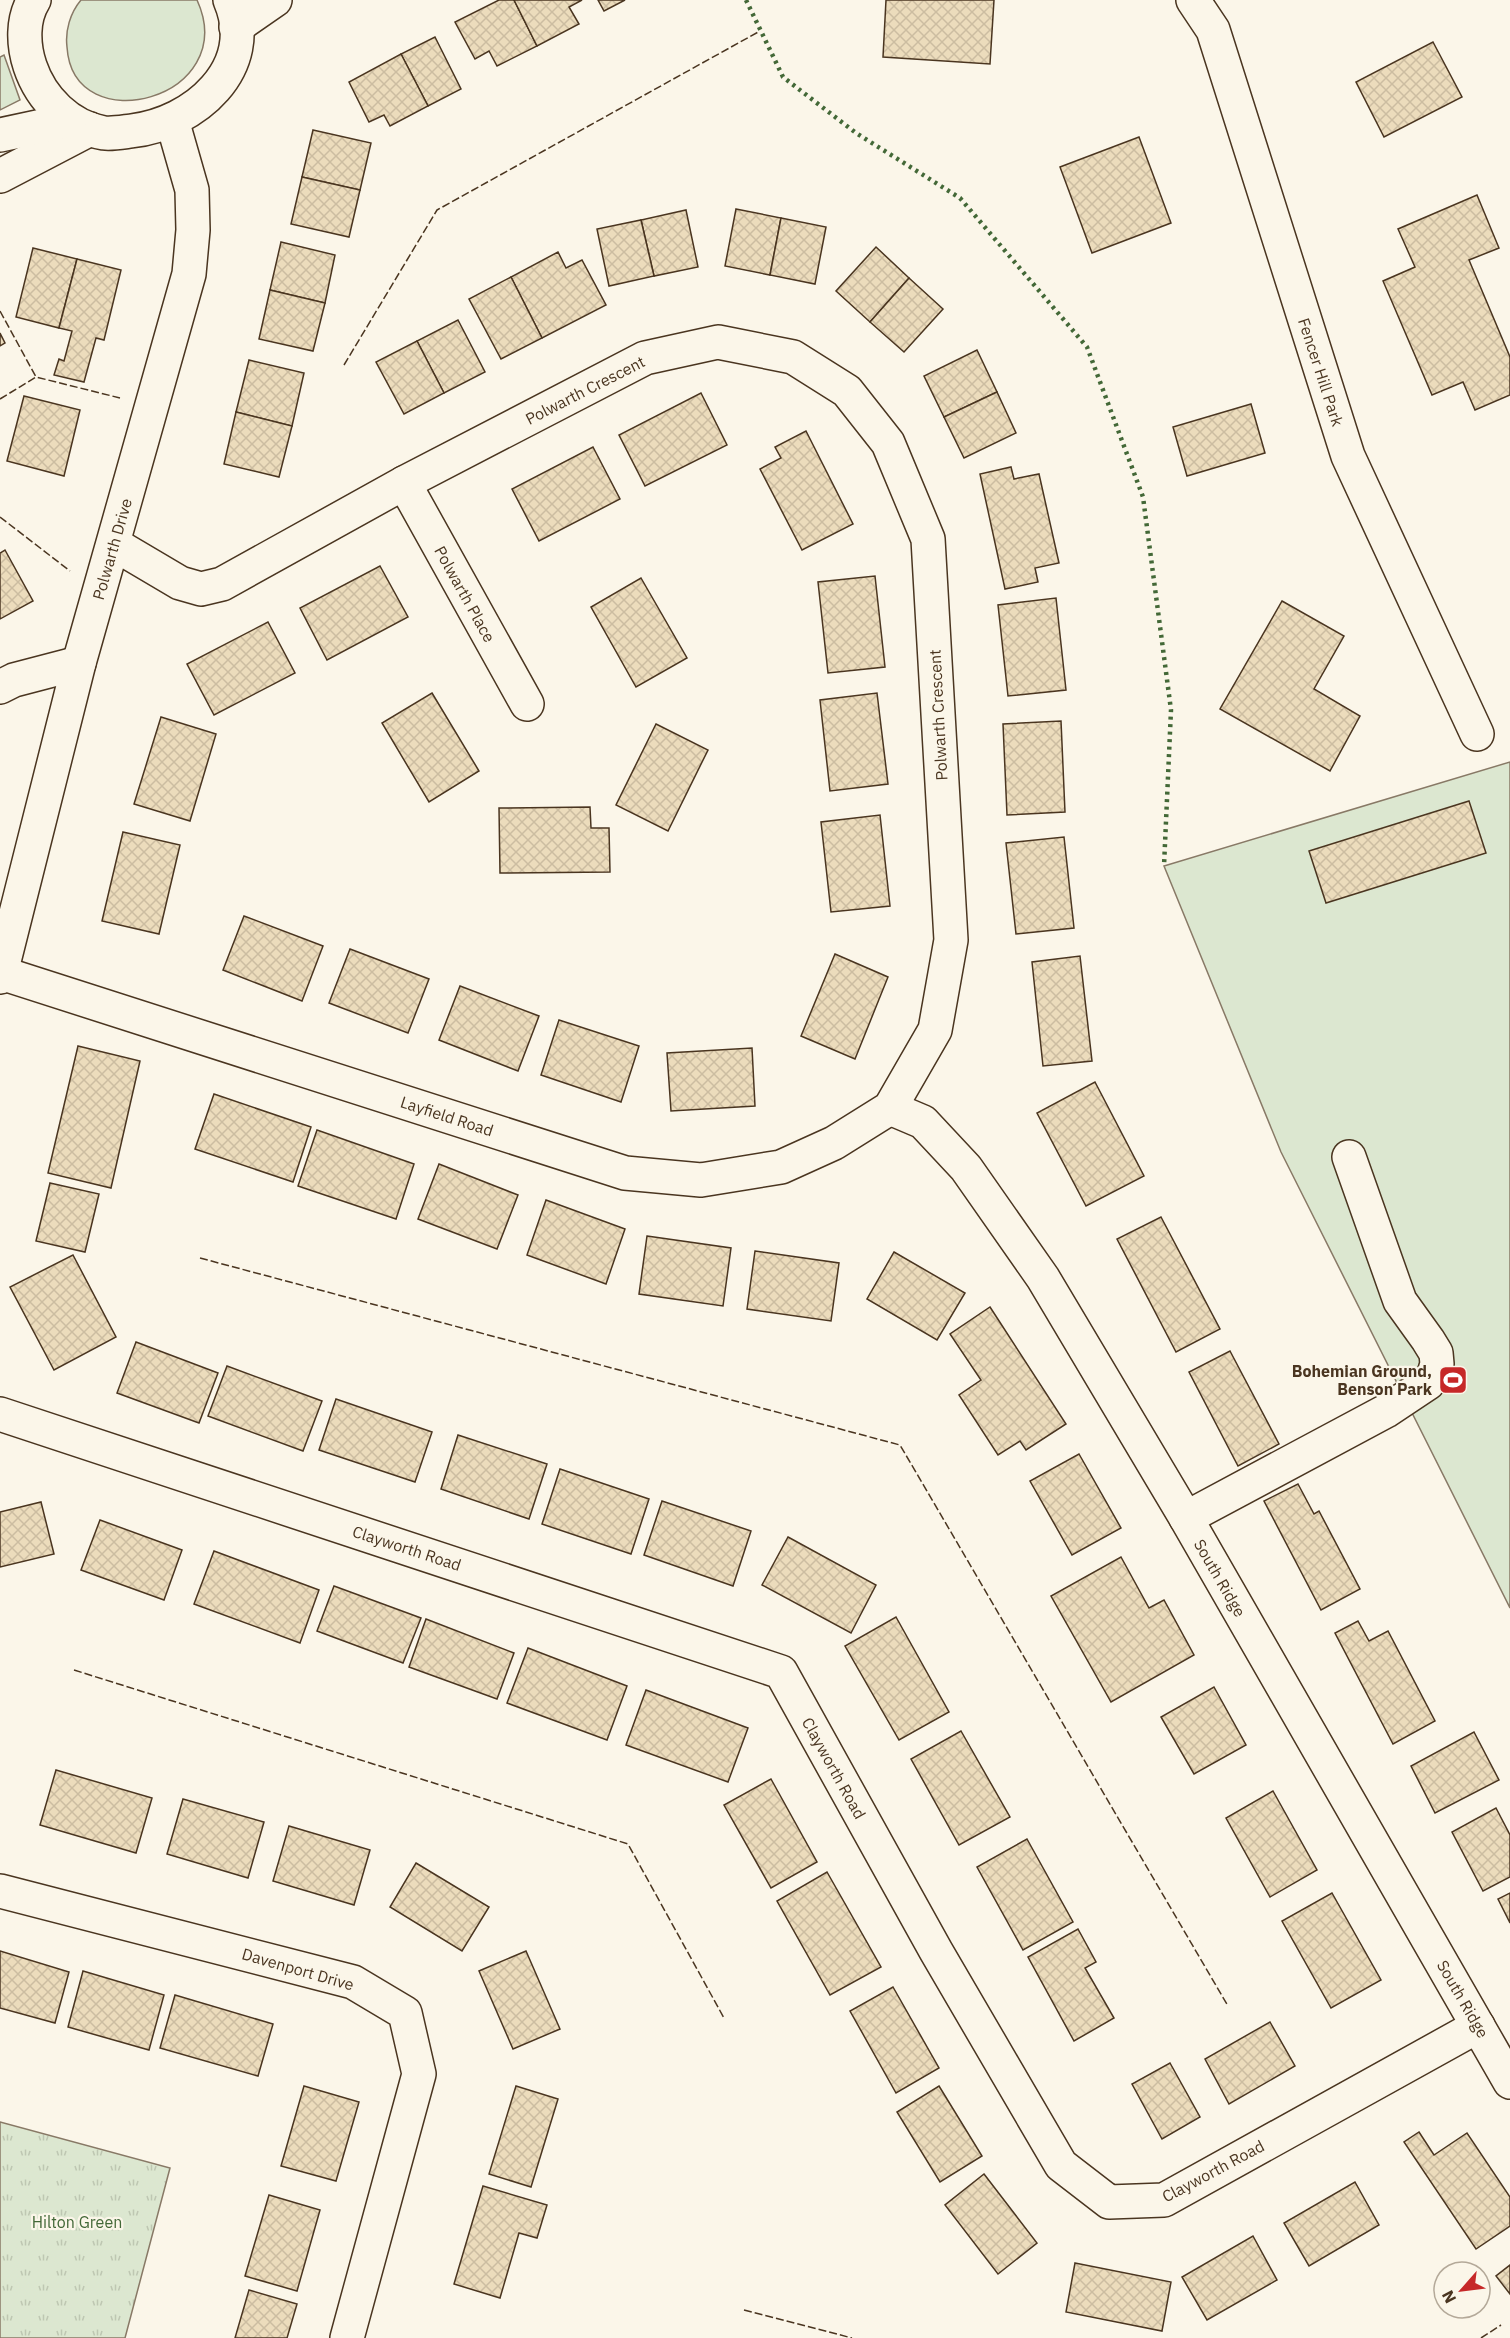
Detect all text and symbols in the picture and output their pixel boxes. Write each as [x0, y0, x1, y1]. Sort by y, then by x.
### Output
street label: Fencer Hill Park [1294, 315, 1348, 429]
street label: Polwarth Crescent [522, 351, 648, 429]
street label: Polwarth Drive [88, 496, 136, 602]
street label: Polwarth Place [430, 542, 500, 646]
street label: Polwarth Crescent [925, 649, 951, 781]
street label: Layfield Road [398, 1092, 496, 1140]
place label: Bohemian Ground, Benson Park [1292, 1361, 1433, 1399]
sports icon: Bohemian Ground, Benson Park [1437, 1364, 1469, 1396]
street label: Clayworth Road [350, 1521, 464, 1575]
street label: South Ridge [1190, 1536, 1250, 1621]
street label: Clayworth Road [798, 1714, 870, 1822]
street label: Davenport Drive [240, 1943, 356, 1995]
street label: South Ridge [1433, 1957, 1493, 2042]
street label: Clayworth Road [1158, 2136, 1268, 2206]
park label: Hilton Green [32, 2212, 122, 2232]
north arrow [1432, 2260, 1492, 2320]
text: N [1437, 2287, 1460, 2307]

